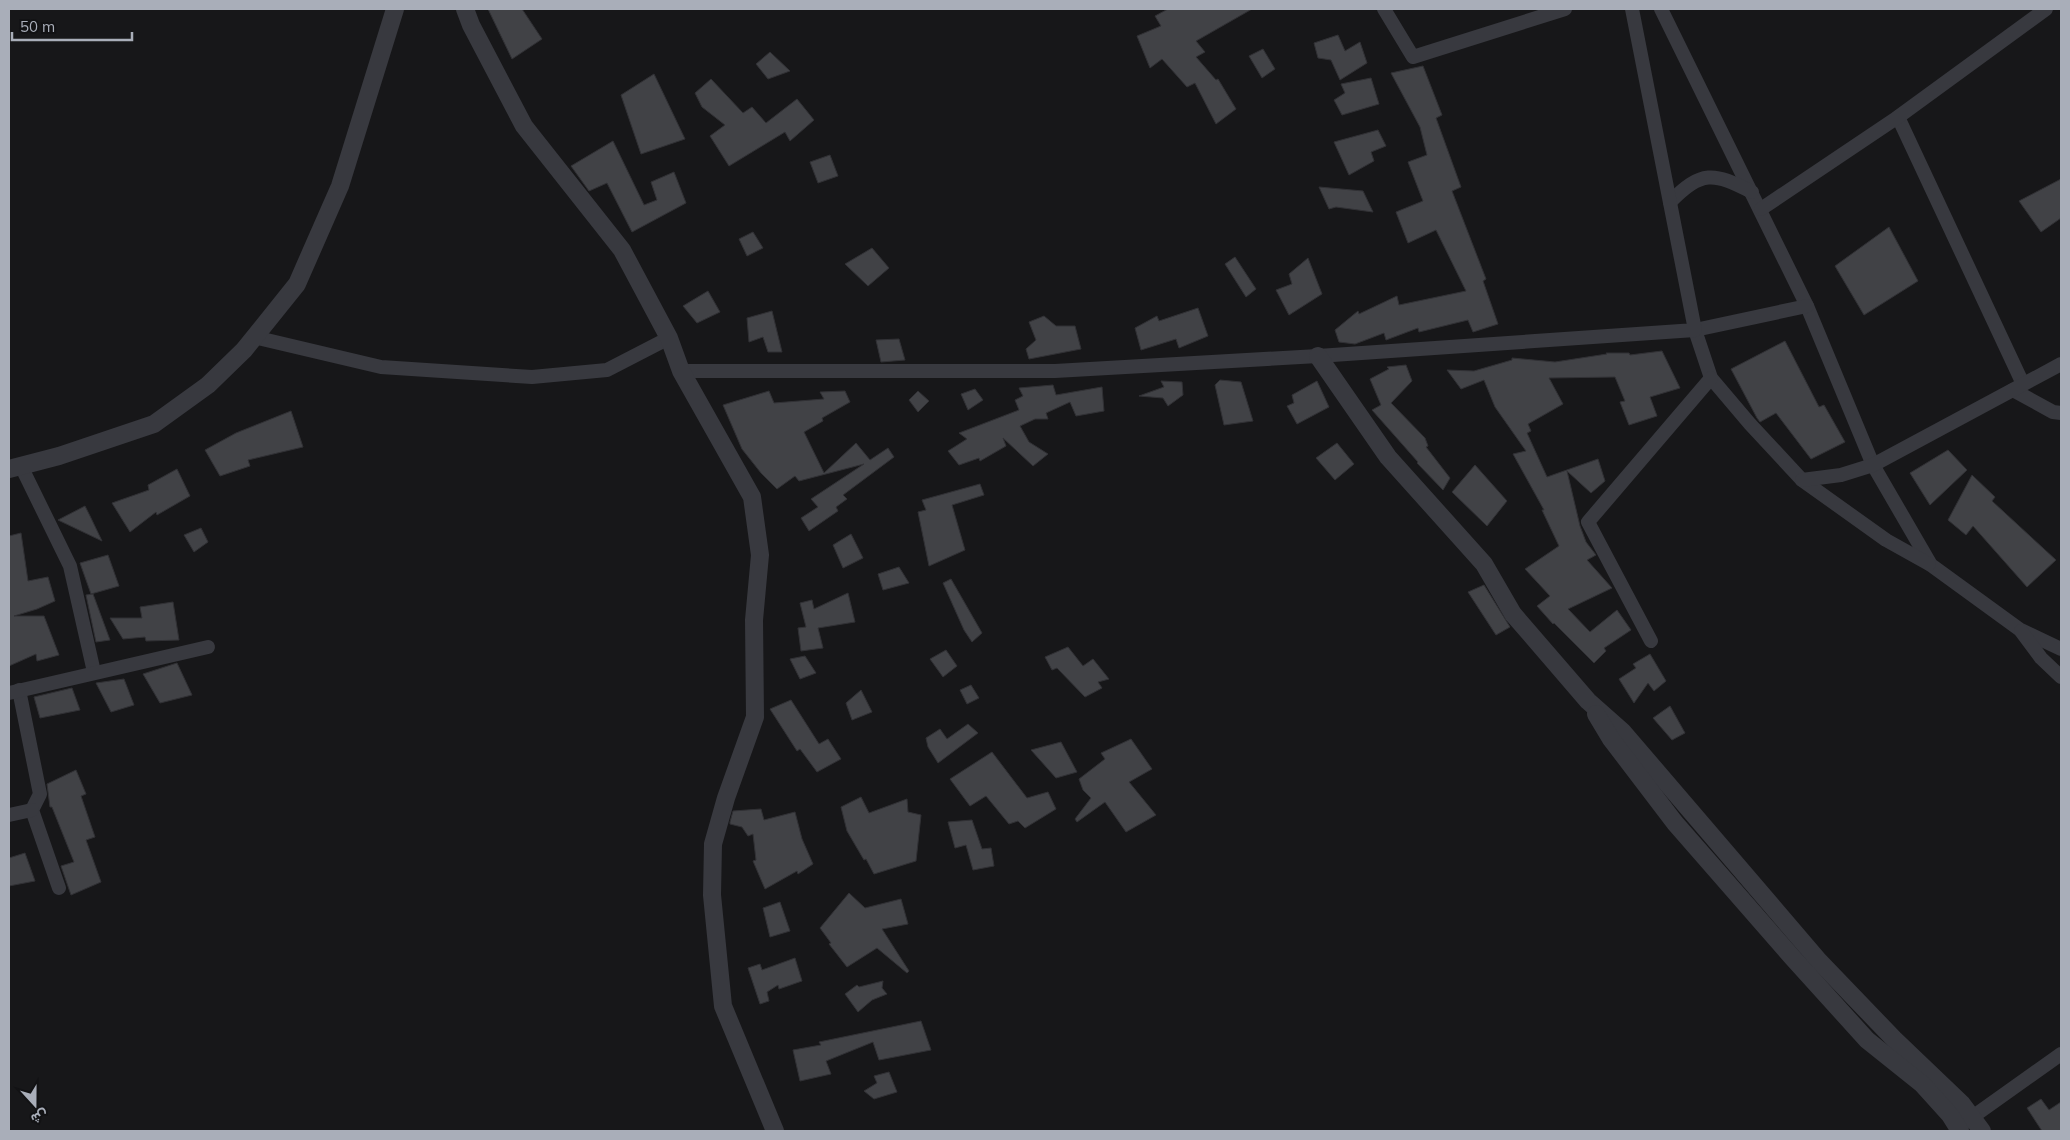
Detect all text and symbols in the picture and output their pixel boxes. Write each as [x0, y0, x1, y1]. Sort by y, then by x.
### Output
scale bar [12, 10, 132, 42]
text: 50 m [20, 17, 55, 36]
north arrow [10, 1080, 60, 1130]
text: ش [28, 1106, 51, 1129]

